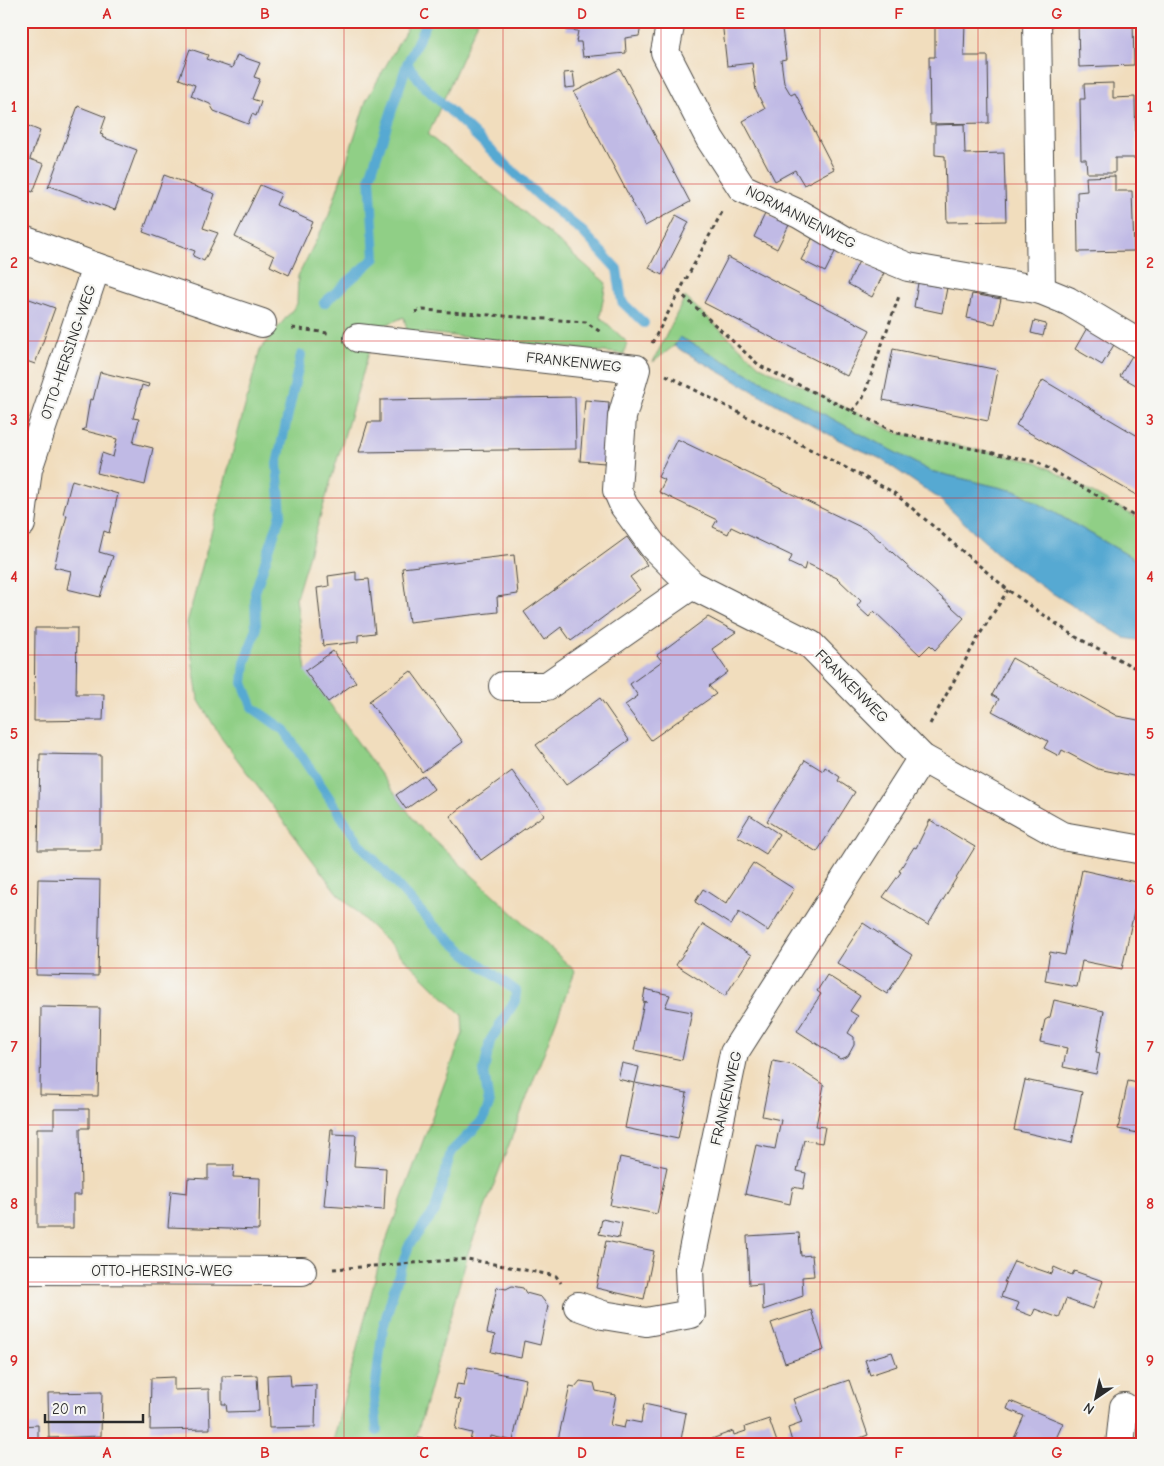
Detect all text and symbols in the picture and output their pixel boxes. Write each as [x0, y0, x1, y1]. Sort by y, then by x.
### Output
text: A [103, 5, 112, 23]
text: B [260, 5, 270, 23]
text: C [419, 5, 429, 23]
text: D [577, 5, 587, 23]
text: E [735, 5, 745, 23]
text: F [894, 5, 904, 23]
text: G [1051, 5, 1063, 23]
text: 1 [11, 98, 17, 116]
text: 1 [1147, 98, 1153, 116]
street label: NORMANNENWEG [743, 182, 859, 253]
text: 2 [10, 254, 18, 272]
text: 2 [1146, 254, 1154, 272]
street label: OTTO-HERSING-WEG [36, 282, 100, 422]
street label: FRANKENWEG [525, 348, 623, 376]
text: 3 [10, 411, 18, 429]
text: 3 [1146, 411, 1154, 429]
text: 4 [10, 568, 18, 586]
text: 4 [1146, 568, 1154, 586]
street label: FRANKENWEG [812, 646, 893, 727]
text: 5 [10, 725, 18, 743]
text: 5 [1146, 725, 1154, 743]
text: 6 [10, 881, 18, 899]
text: 6 [1146, 881, 1154, 899]
text: 7 [10, 1038, 18, 1056]
text: 7 [1146, 1038, 1154, 1056]
street label: FRANKENWEG [706, 1049, 746, 1147]
text: 8 [10, 1195, 18, 1213]
text: 8 [1146, 1195, 1154, 1213]
street label: OTTO-HERSING-WEG [91, 1262, 233, 1280]
text: 9 [10, 1352, 18, 1370]
text: 9 [1146, 1352, 1154, 1370]
north arrow [1072, 1374, 1122, 1424]
scale bar [45, 1391, 142, 1423]
text: N [1080, 1399, 1098, 1418]
text: 20 m [52, 1400, 86, 1418]
text: A [103, 1444, 112, 1462]
text: B [260, 1444, 270, 1462]
text: C [419, 1444, 429, 1462]
text: D [577, 1444, 587, 1462]
text: E [735, 1444, 745, 1462]
text: F [894, 1444, 904, 1462]
text: G [1051, 1444, 1063, 1462]

